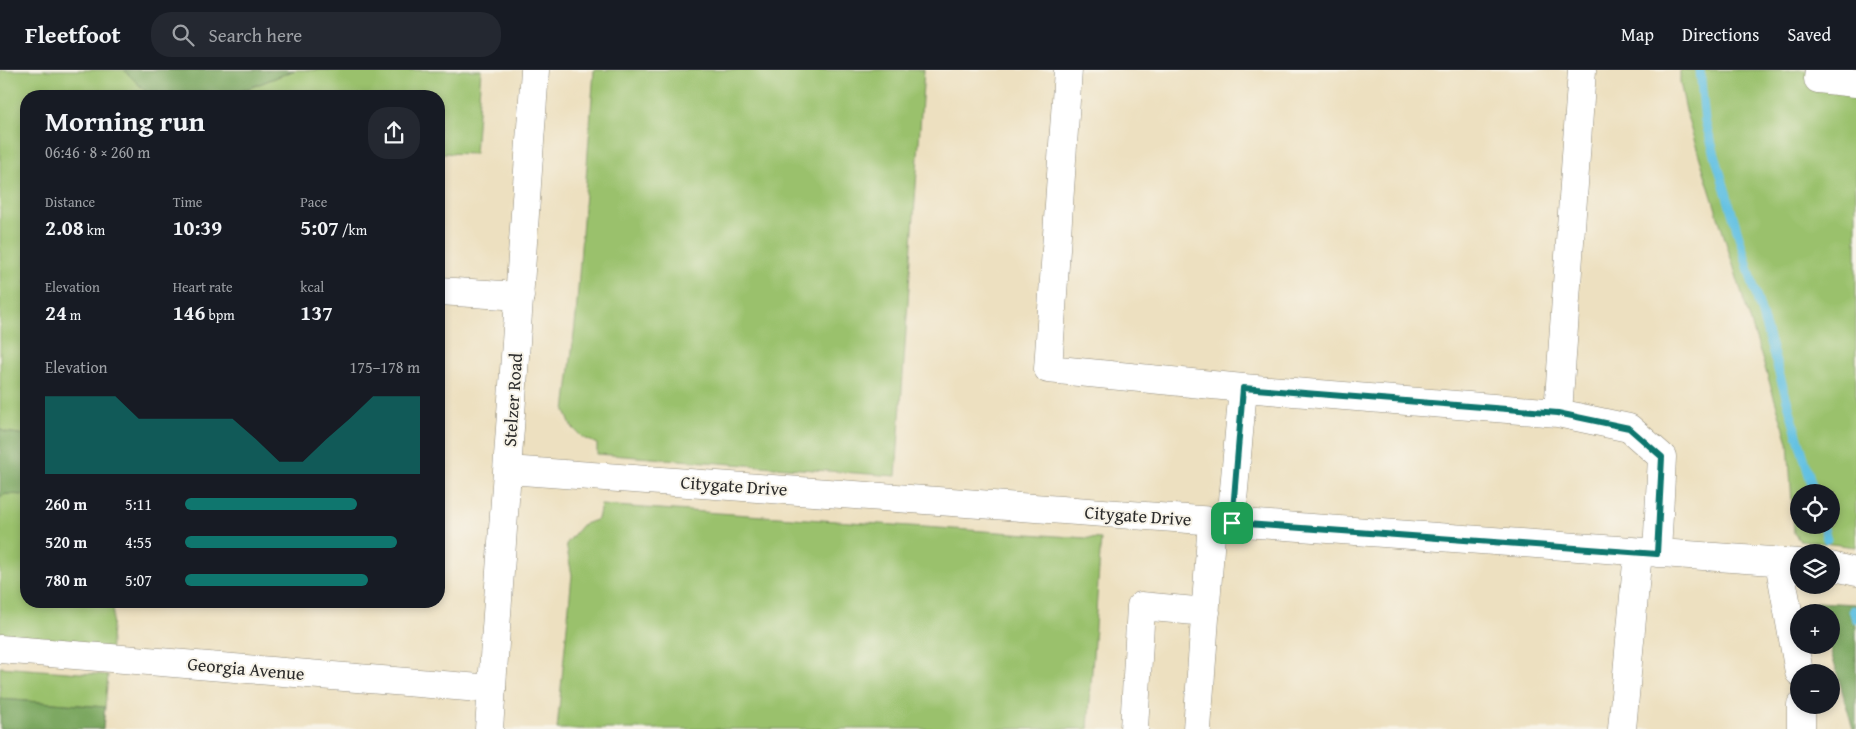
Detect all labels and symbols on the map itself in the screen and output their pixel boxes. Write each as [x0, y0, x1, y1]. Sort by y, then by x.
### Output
street label: Stelzer Road [496, 352, 529, 448]
street label: Citygate Drive [680, 468, 788, 503]
street label: Citygate Drive [1084, 498, 1192, 533]
pin [1211, 502, 1253, 544]
street label: Georgia Avenue [186, 650, 306, 687]

